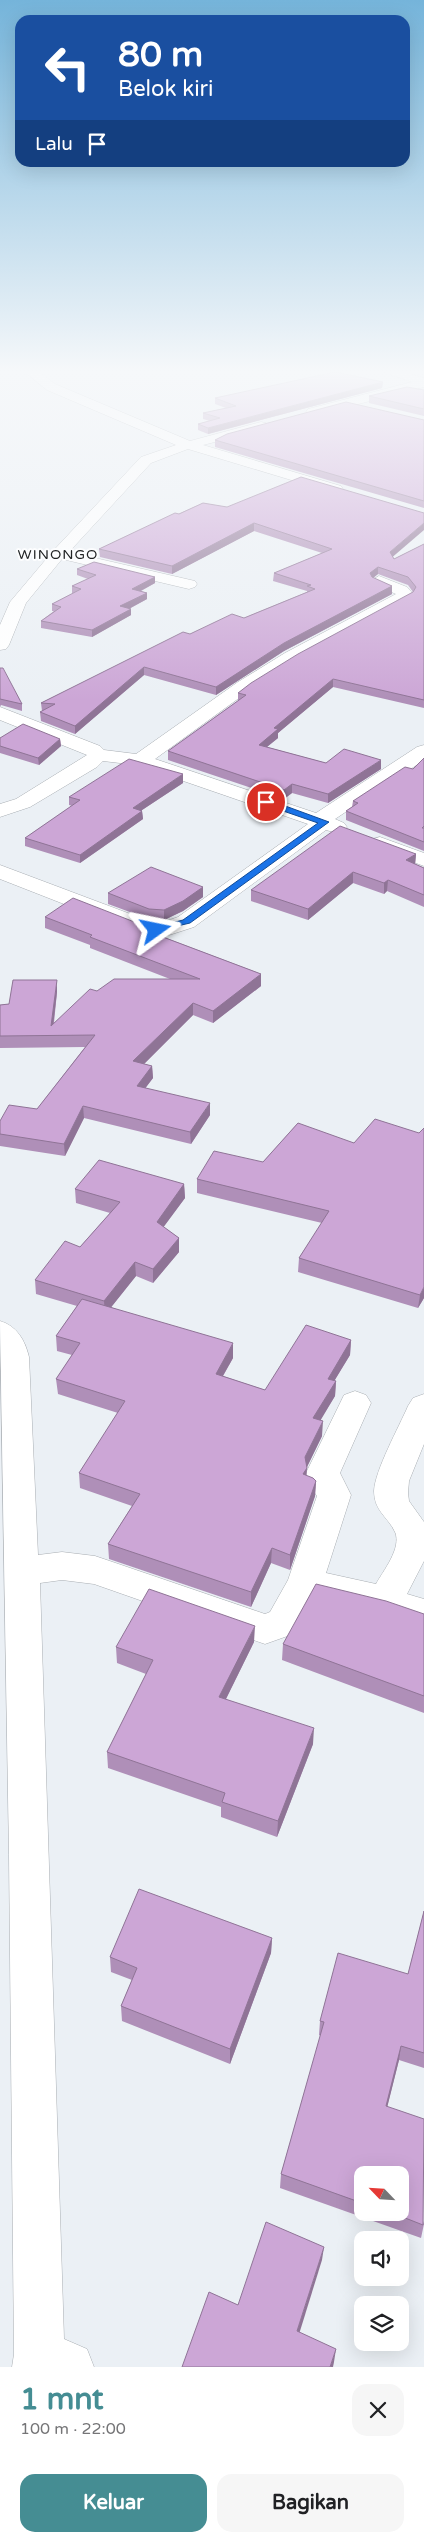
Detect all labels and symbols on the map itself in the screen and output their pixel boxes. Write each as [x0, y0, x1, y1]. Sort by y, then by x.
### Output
district label: WINONGO [18, 546, 98, 563]
pin [245, 781, 287, 823]
position arrow [129, 903, 181, 955]
north arrow [354, 2166, 409, 2221]

